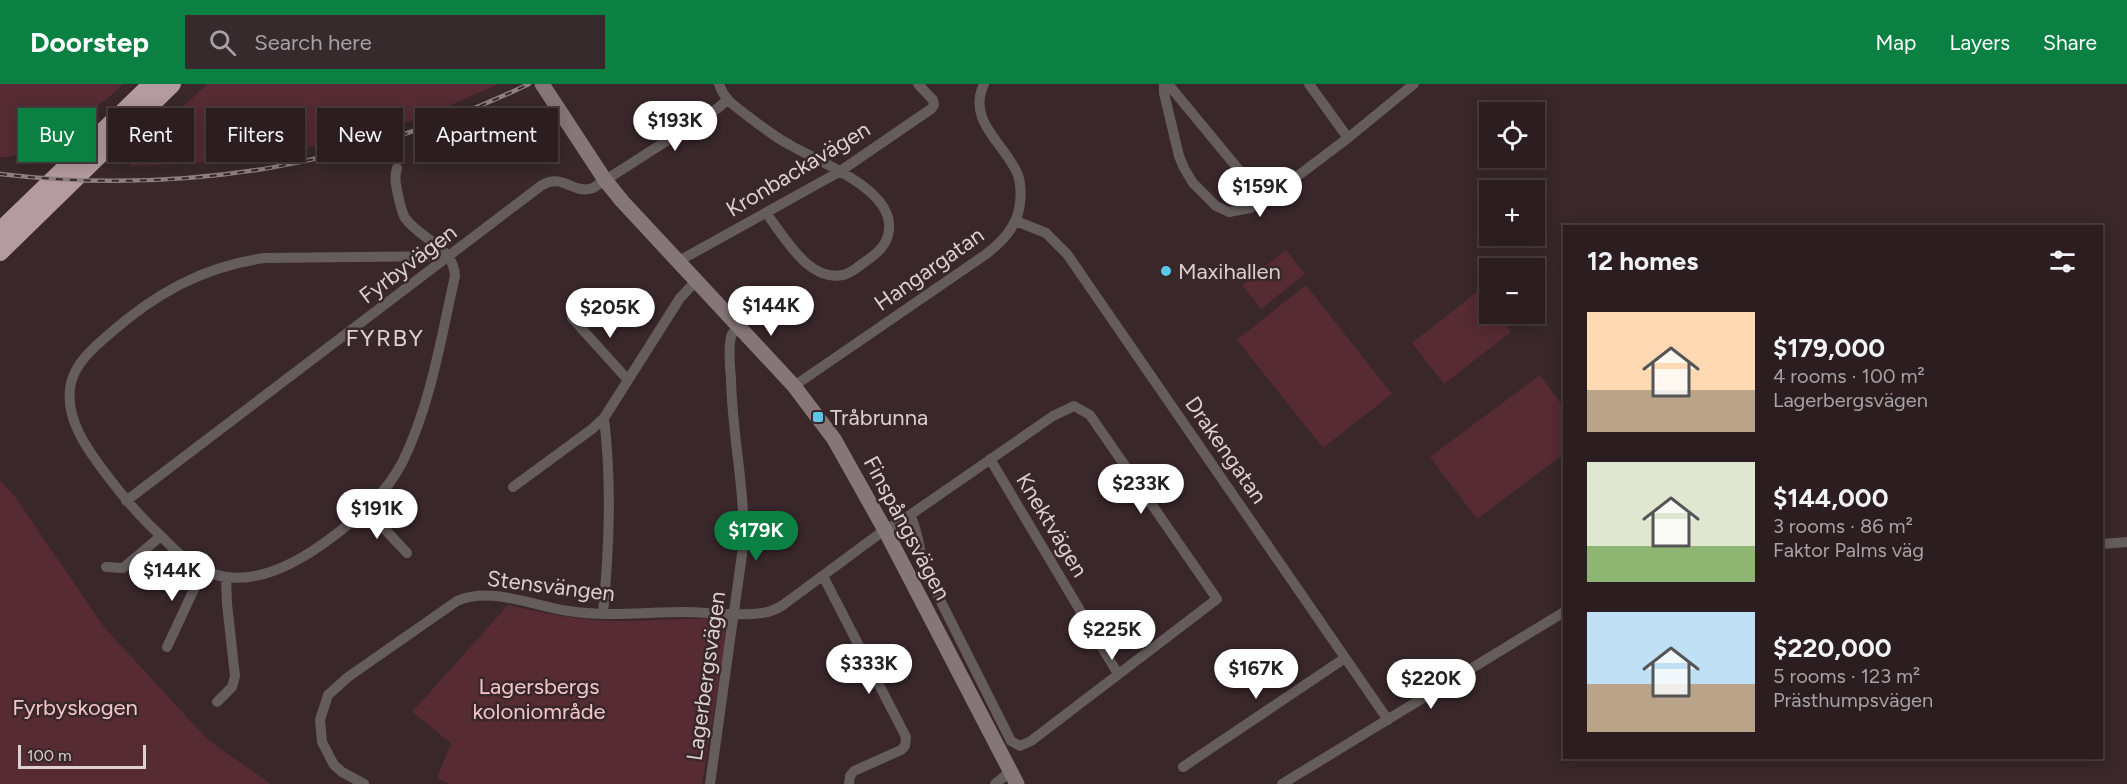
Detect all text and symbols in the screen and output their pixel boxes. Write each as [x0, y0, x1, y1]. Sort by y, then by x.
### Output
search box [185, 15, 605, 69]
text: Doorstep [30, 25, 149, 59]
icon: search [206, 26, 239, 59]
text: Search here [254, 29, 372, 56]
text: Map [1876, 30, 1916, 55]
text: Layers [1949, 30, 2010, 55]
text: Share [2043, 30, 2097, 55]
pin: $193K [633, 101, 717, 152]
map controls [1479, 102, 1545, 324]
button: locate [1479, 102, 1545, 168]
chip: Buy [18, 108, 96, 162]
chip: Rent [108, 108, 194, 162]
chip: Filters [206, 108, 305, 162]
chip: New [317, 108, 403, 162]
chip: Apartment [415, 108, 558, 162]
text: $193K [647, 108, 703, 132]
street label: Kronbackavägen [721, 115, 875, 223]
pin: $159K [1218, 167, 1302, 218]
text: $159K [1232, 174, 1288, 198]
button: + [1479, 180, 1545, 246]
street label: Fyrbyvägen [354, 219, 462, 309]
street label: Hangargatan [869, 221, 989, 317]
text: 12 homes [1587, 245, 1698, 277]
icon: filters [2046, 245, 2079, 278]
place label: Maxihallen [1178, 258, 1281, 285]
button: − [1479, 258, 1545, 324]
marker: Maxihallen [1159, 264, 1173, 278]
pin: $144K [729, 286, 813, 337]
pin: $205K [568, 288, 652, 339]
text: $144K [742, 293, 800, 317]
text: $205K [580, 295, 640, 319]
district label: FYRBY [345, 323, 425, 352]
text: $179,000 [1773, 332, 1885, 364]
icon: home [1635, 336, 1707, 408]
text: 4 rooms · 100 m² [1773, 364, 1925, 388]
text: Lagerbergsvägen [1773, 388, 1928, 412]
street label: Drakengatan [1179, 391, 1273, 509]
place label: Tråbrunna [830, 404, 928, 431]
marker: Tråbrunna [811, 410, 825, 424]
street label: Finspångsvägen [858, 451, 956, 605]
pin: $233K [1099, 464, 1183, 515]
street label: Knektvägen [1010, 468, 1094, 582]
text: $233K [1112, 471, 1170, 495]
text: $144,000 [1773, 482, 1889, 514]
icon: home [1635, 486, 1707, 558]
pin: $191K [335, 489, 419, 540]
text: $191K [351, 496, 403, 520]
pin: $179K [714, 511, 798, 562]
text: 3 rooms · 86 m² [1773, 514, 1913, 538]
text: $179K [728, 518, 784, 542]
text: Faktor Palms väg [1773, 538, 1924, 562]
pin: $144K [130, 551, 214, 602]
text: $144K [143, 558, 201, 582]
street label: Stensvängen [486, 565, 616, 607]
street label: Lagerbergsvägen [681, 590, 731, 762]
pin: $225K [1070, 610, 1154, 661]
text: $225K [1082, 617, 1142, 641]
text: $220,000 [1773, 632, 1892, 664]
icon: home [1635, 636, 1707, 708]
pin: $333K [827, 644, 911, 695]
pin: $167K [1214, 649, 1298, 700]
text: $333K [840, 651, 898, 675]
text: $167K [1228, 656, 1284, 680]
pin: $220K [1389, 659, 1473, 710]
text: 5 rooms · 123 m² [1773, 664, 1920, 688]
text: $220K [1401, 666, 1461, 690]
park label: Lagersbergs koloniområde [472, 673, 606, 725]
text: Prästhumpsvägen [1773, 688, 1933, 712]
park label: Fyrbyskogen [12, 694, 138, 721]
scale bar [18, 742, 146, 770]
text: 100 m [27, 746, 72, 765]

